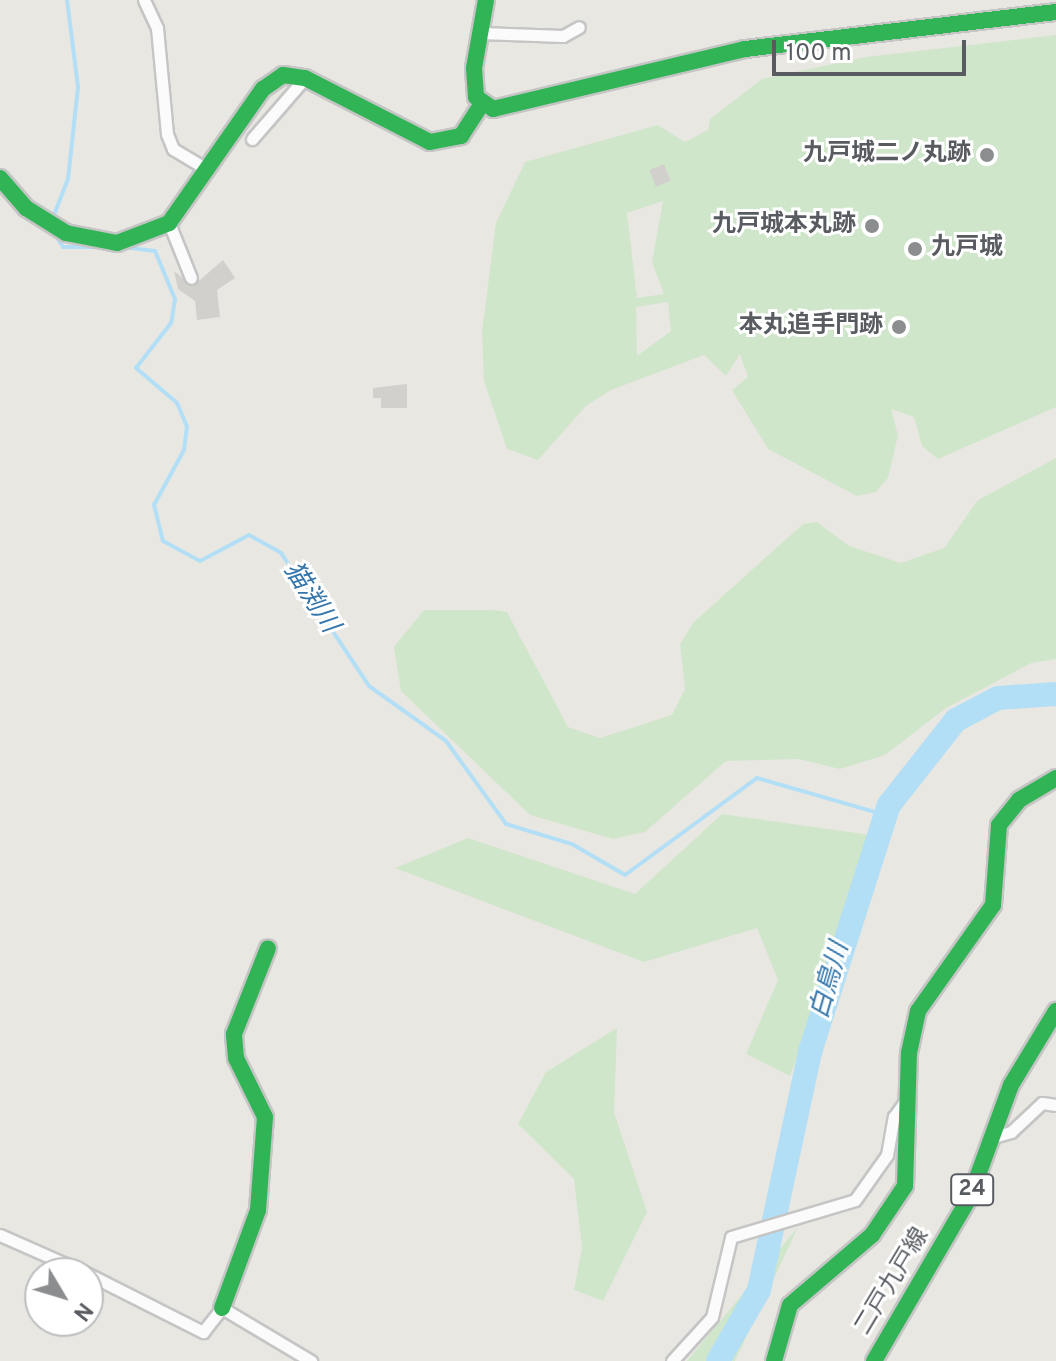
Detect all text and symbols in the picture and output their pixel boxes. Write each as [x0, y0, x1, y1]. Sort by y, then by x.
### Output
scale bar [776, 24, 970, 74]
text: 100 m [786, 39, 852, 69]
place label: 九戸城二ノ丸跡 [803, 141, 971, 169]
marker: 九戸城二ノ丸跡 [978, 146, 996, 164]
place label: 九戸城本丸跡 [712, 212, 856, 240]
marker: 九戸城本丸跡 [863, 217, 881, 235]
place label: 九戸城 [931, 235, 1003, 263]
marker: 九戸城 [906, 240, 924, 258]
place label: 本丸追手門跡 [739, 313, 883, 341]
marker: 本丸追手門跡 [890, 318, 908, 336]
water label: 猫渕川 [276, 557, 344, 639]
water label: 白鳥川 [805, 939, 857, 1023]
road number: 24 [950, 1172, 994, 1208]
street label: 二戸九戸線 [850, 1223, 936, 1341]
north arrow [24, 1257, 104, 1337]
text: N [66, 1296, 97, 1325]

